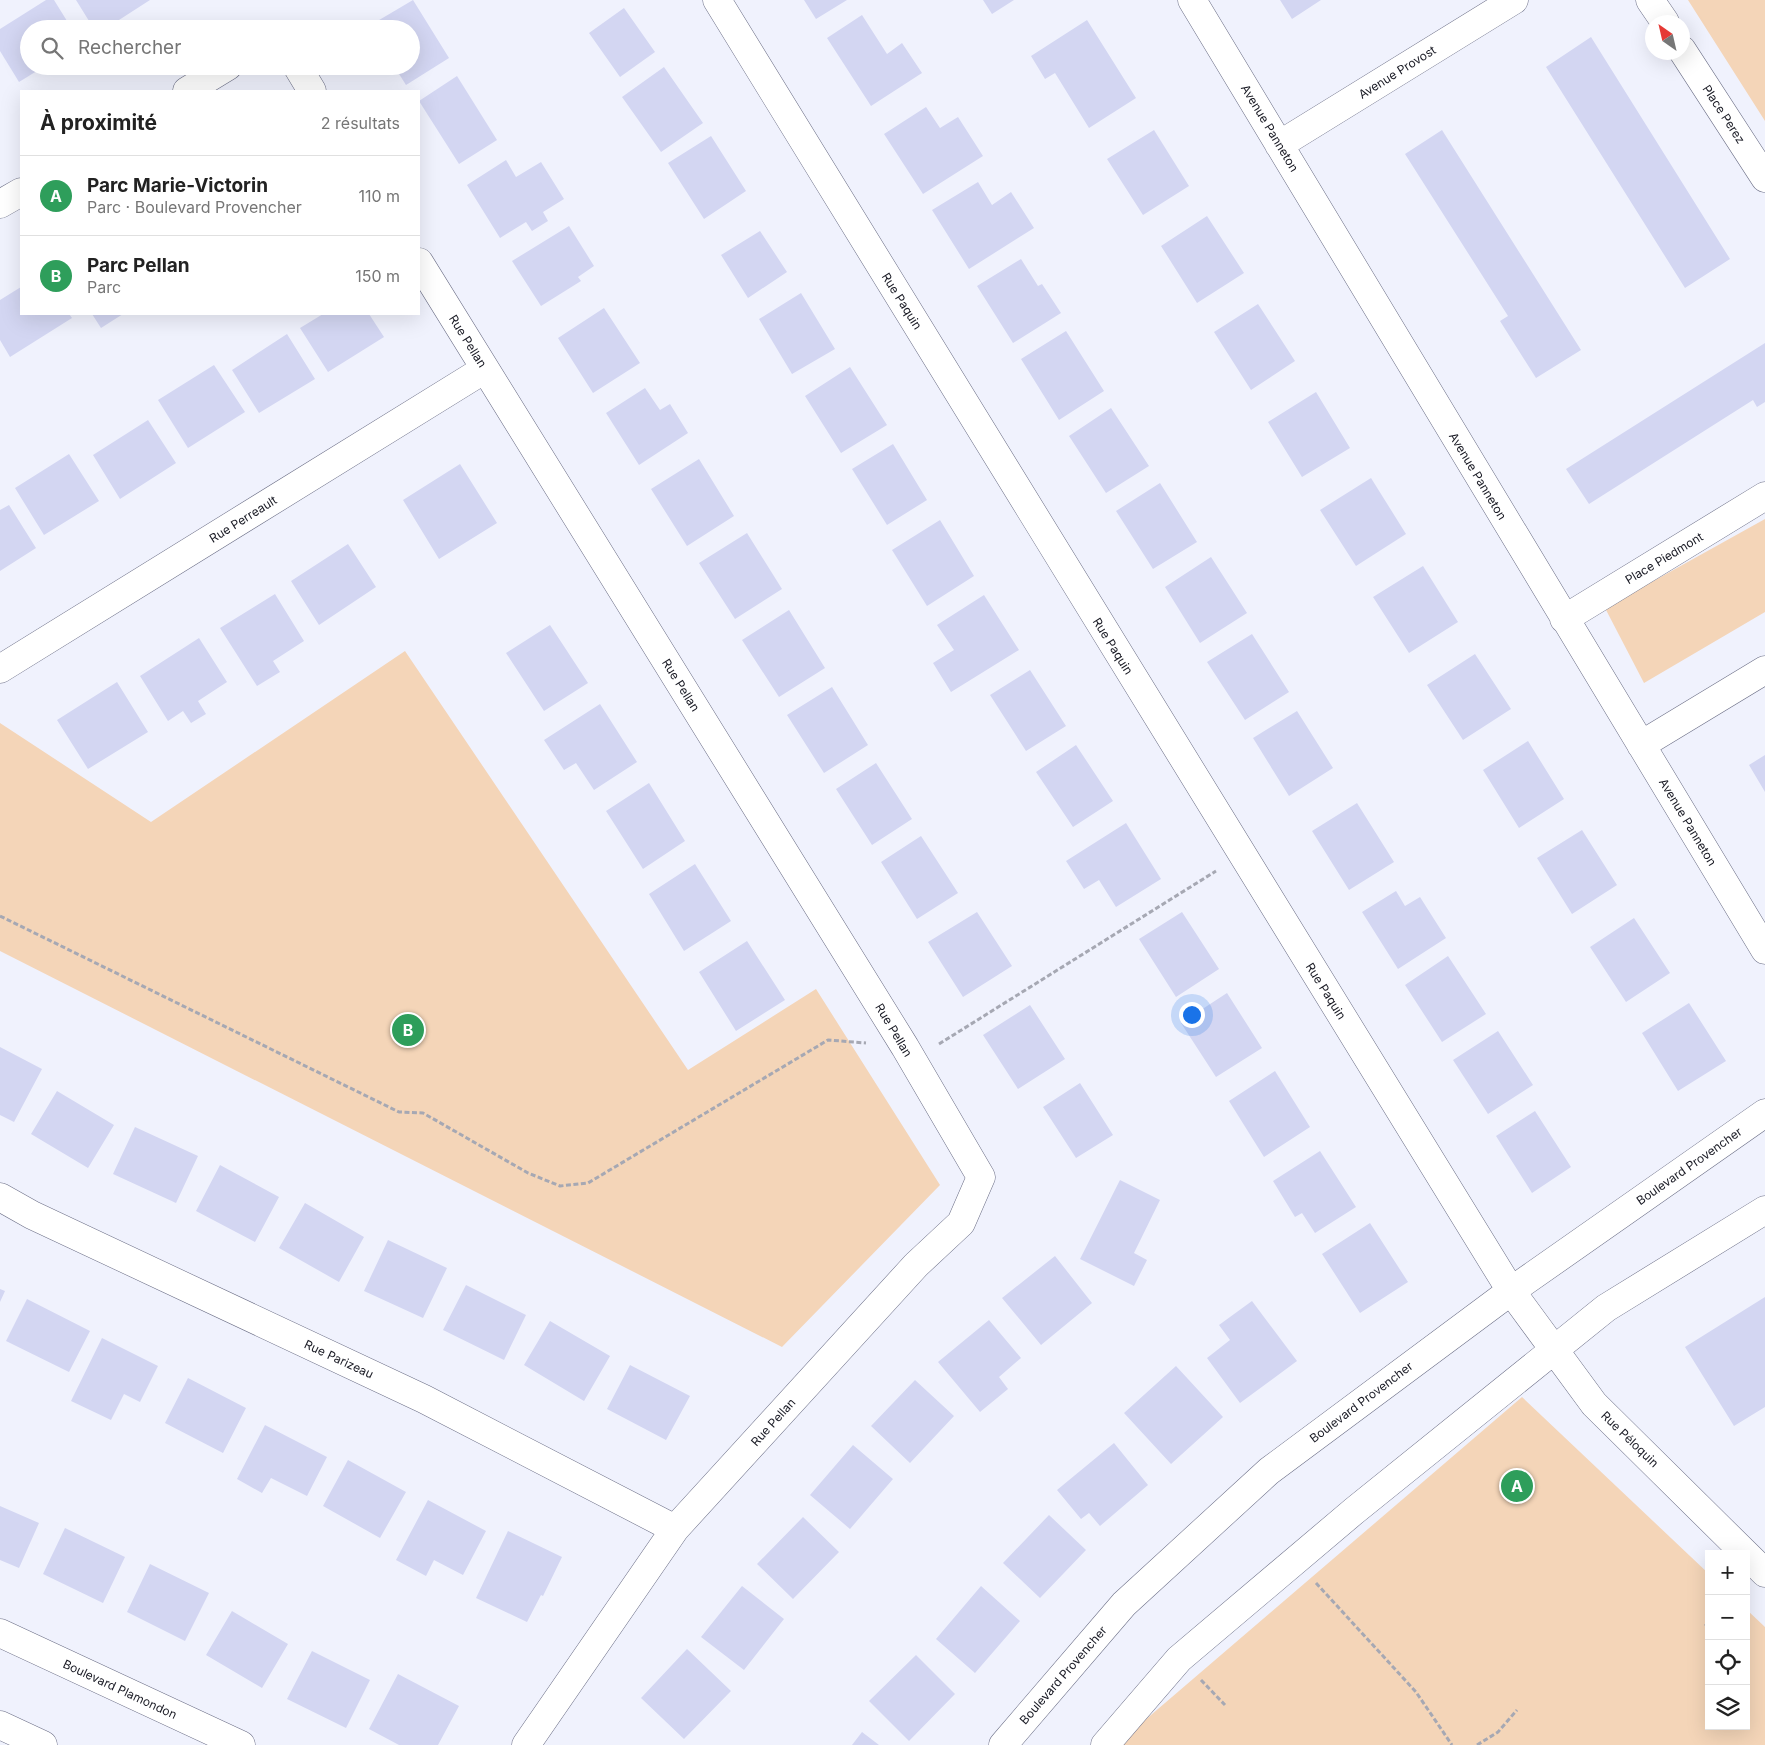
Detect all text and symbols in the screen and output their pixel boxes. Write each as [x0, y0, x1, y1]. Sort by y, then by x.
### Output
north arrow [1645, 15, 1690, 60]
search box [20, 20, 420, 75]
icon: search [38, 34, 66, 62]
text: Rechercher [78, 36, 181, 59]
street label: Avenue Provost [1356, 42, 1439, 102]
street label: Avenue Panneton [1238, 82, 1302, 174]
street label: Place Perez [1699, 82, 1749, 146]
text: À proximité [40, 110, 157, 135]
text: 2 résultats [321, 113, 400, 133]
text: Parc Marie-Victorin [87, 174, 268, 197]
text: A [50, 186, 62, 206]
text: 110 m [358, 186, 400, 206]
text: Parc · Boulevard Provencher [87, 197, 302, 217]
text: Parc Pellan [87, 254, 190, 277]
text: B [51, 266, 61, 286]
text: 150 m [355, 266, 400, 286]
street label: Rue Paquin [879, 270, 925, 332]
text: Parc [87, 277, 121, 297]
street label: Rue Pellan [446, 312, 490, 370]
street label: Avenue Panneton [1446, 430, 1510, 522]
street label: Rue Perreault [206, 492, 280, 546]
street label: Place Piedmont [1622, 529, 1706, 587]
street label: Rue Paquin [1090, 615, 1136, 677]
street label: Rue Pellan [659, 656, 703, 714]
street label: Avenue Panneton [1656, 776, 1720, 868]
street label: Rue Paquin [1303, 960, 1349, 1022]
street label: Rue Pellan [872, 1001, 916, 1059]
your location [1179, 1002, 1205, 1028]
pin: B [392, 1011, 424, 1049]
street label: Boulevard Provencher [1633, 1124, 1745, 1208]
street label: Rue Parizeau [302, 1336, 376, 1382]
street label: Boulevard Provencher [1306, 1358, 1416, 1446]
street label: Rue Pellan [748, 1395, 798, 1449]
street label: Rue Péloquin [1598, 1408, 1662, 1470]
pin: A [1501, 1467, 1533, 1505]
map controls [1705, 1550, 1750, 1730]
button: + [1705, 1550, 1750, 1595]
button: − [1705, 1595, 1750, 1640]
street label: Boulevard Provencher [1016, 1622, 1110, 1727]
button: locate [1705, 1640, 1750, 1685]
street label: Boulevard Plamondon [61, 1656, 179, 1722]
button: layers [1705, 1685, 1750, 1730]

